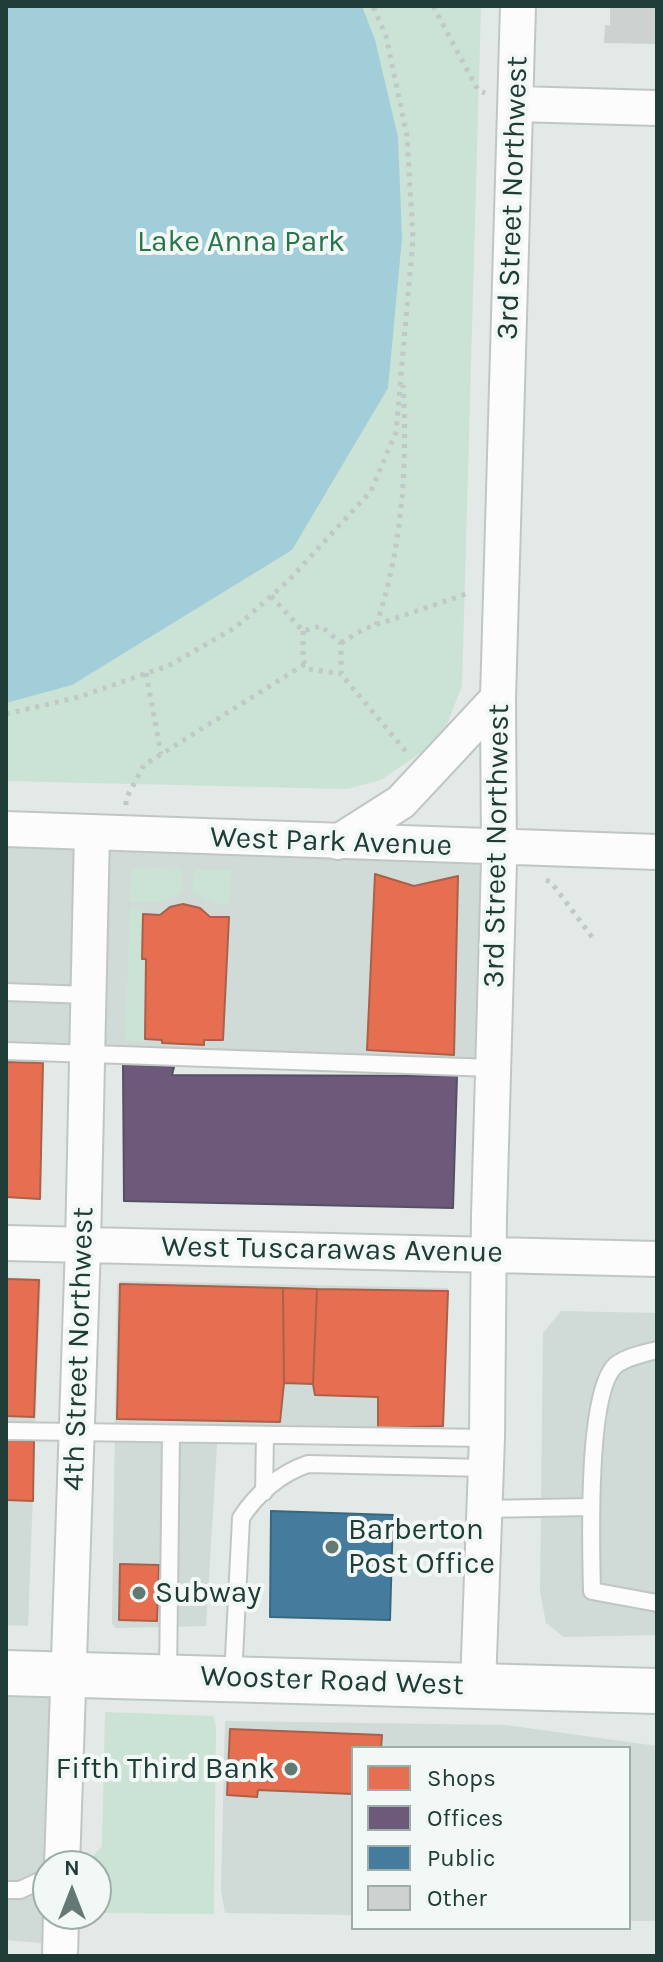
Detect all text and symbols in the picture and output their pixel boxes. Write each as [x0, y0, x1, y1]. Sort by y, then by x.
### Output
street label: 3rd Street Northwest [490, 55, 536, 341]
park label: Lake Anna Park [137, 224, 345, 260]
street label: 3rd Street Northwest [477, 704, 517, 988]
street label: West Park Avenue [209, 820, 453, 864]
street label: 4th Street Northwest [56, 1206, 102, 1492]
street label: West Tuscarawas Avenue [161, 1229, 503, 1271]
place label: Barberton Post Office [348, 1512, 495, 1582]
marker: Barberton Post Office [323, 1538, 341, 1556]
place label: Subway [155, 1575, 261, 1611]
marker: Subway [130, 1584, 148, 1602]
street label: Wooster Road West [200, 1658, 464, 1704]
legend [351, 1746, 631, 1930]
place label: Fifth Third Bank [56, 1751, 275, 1787]
marker: Fifth Third Bank [282, 1760, 300, 1778]
text: Shops [427, 1764, 496, 1792]
text: Offices [427, 1804, 503, 1832]
text: Public [427, 1844, 495, 1872]
north arrow [32, 1850, 112, 1930]
text: N [64, 1855, 80, 1881]
text: Other [427, 1884, 487, 1912]

